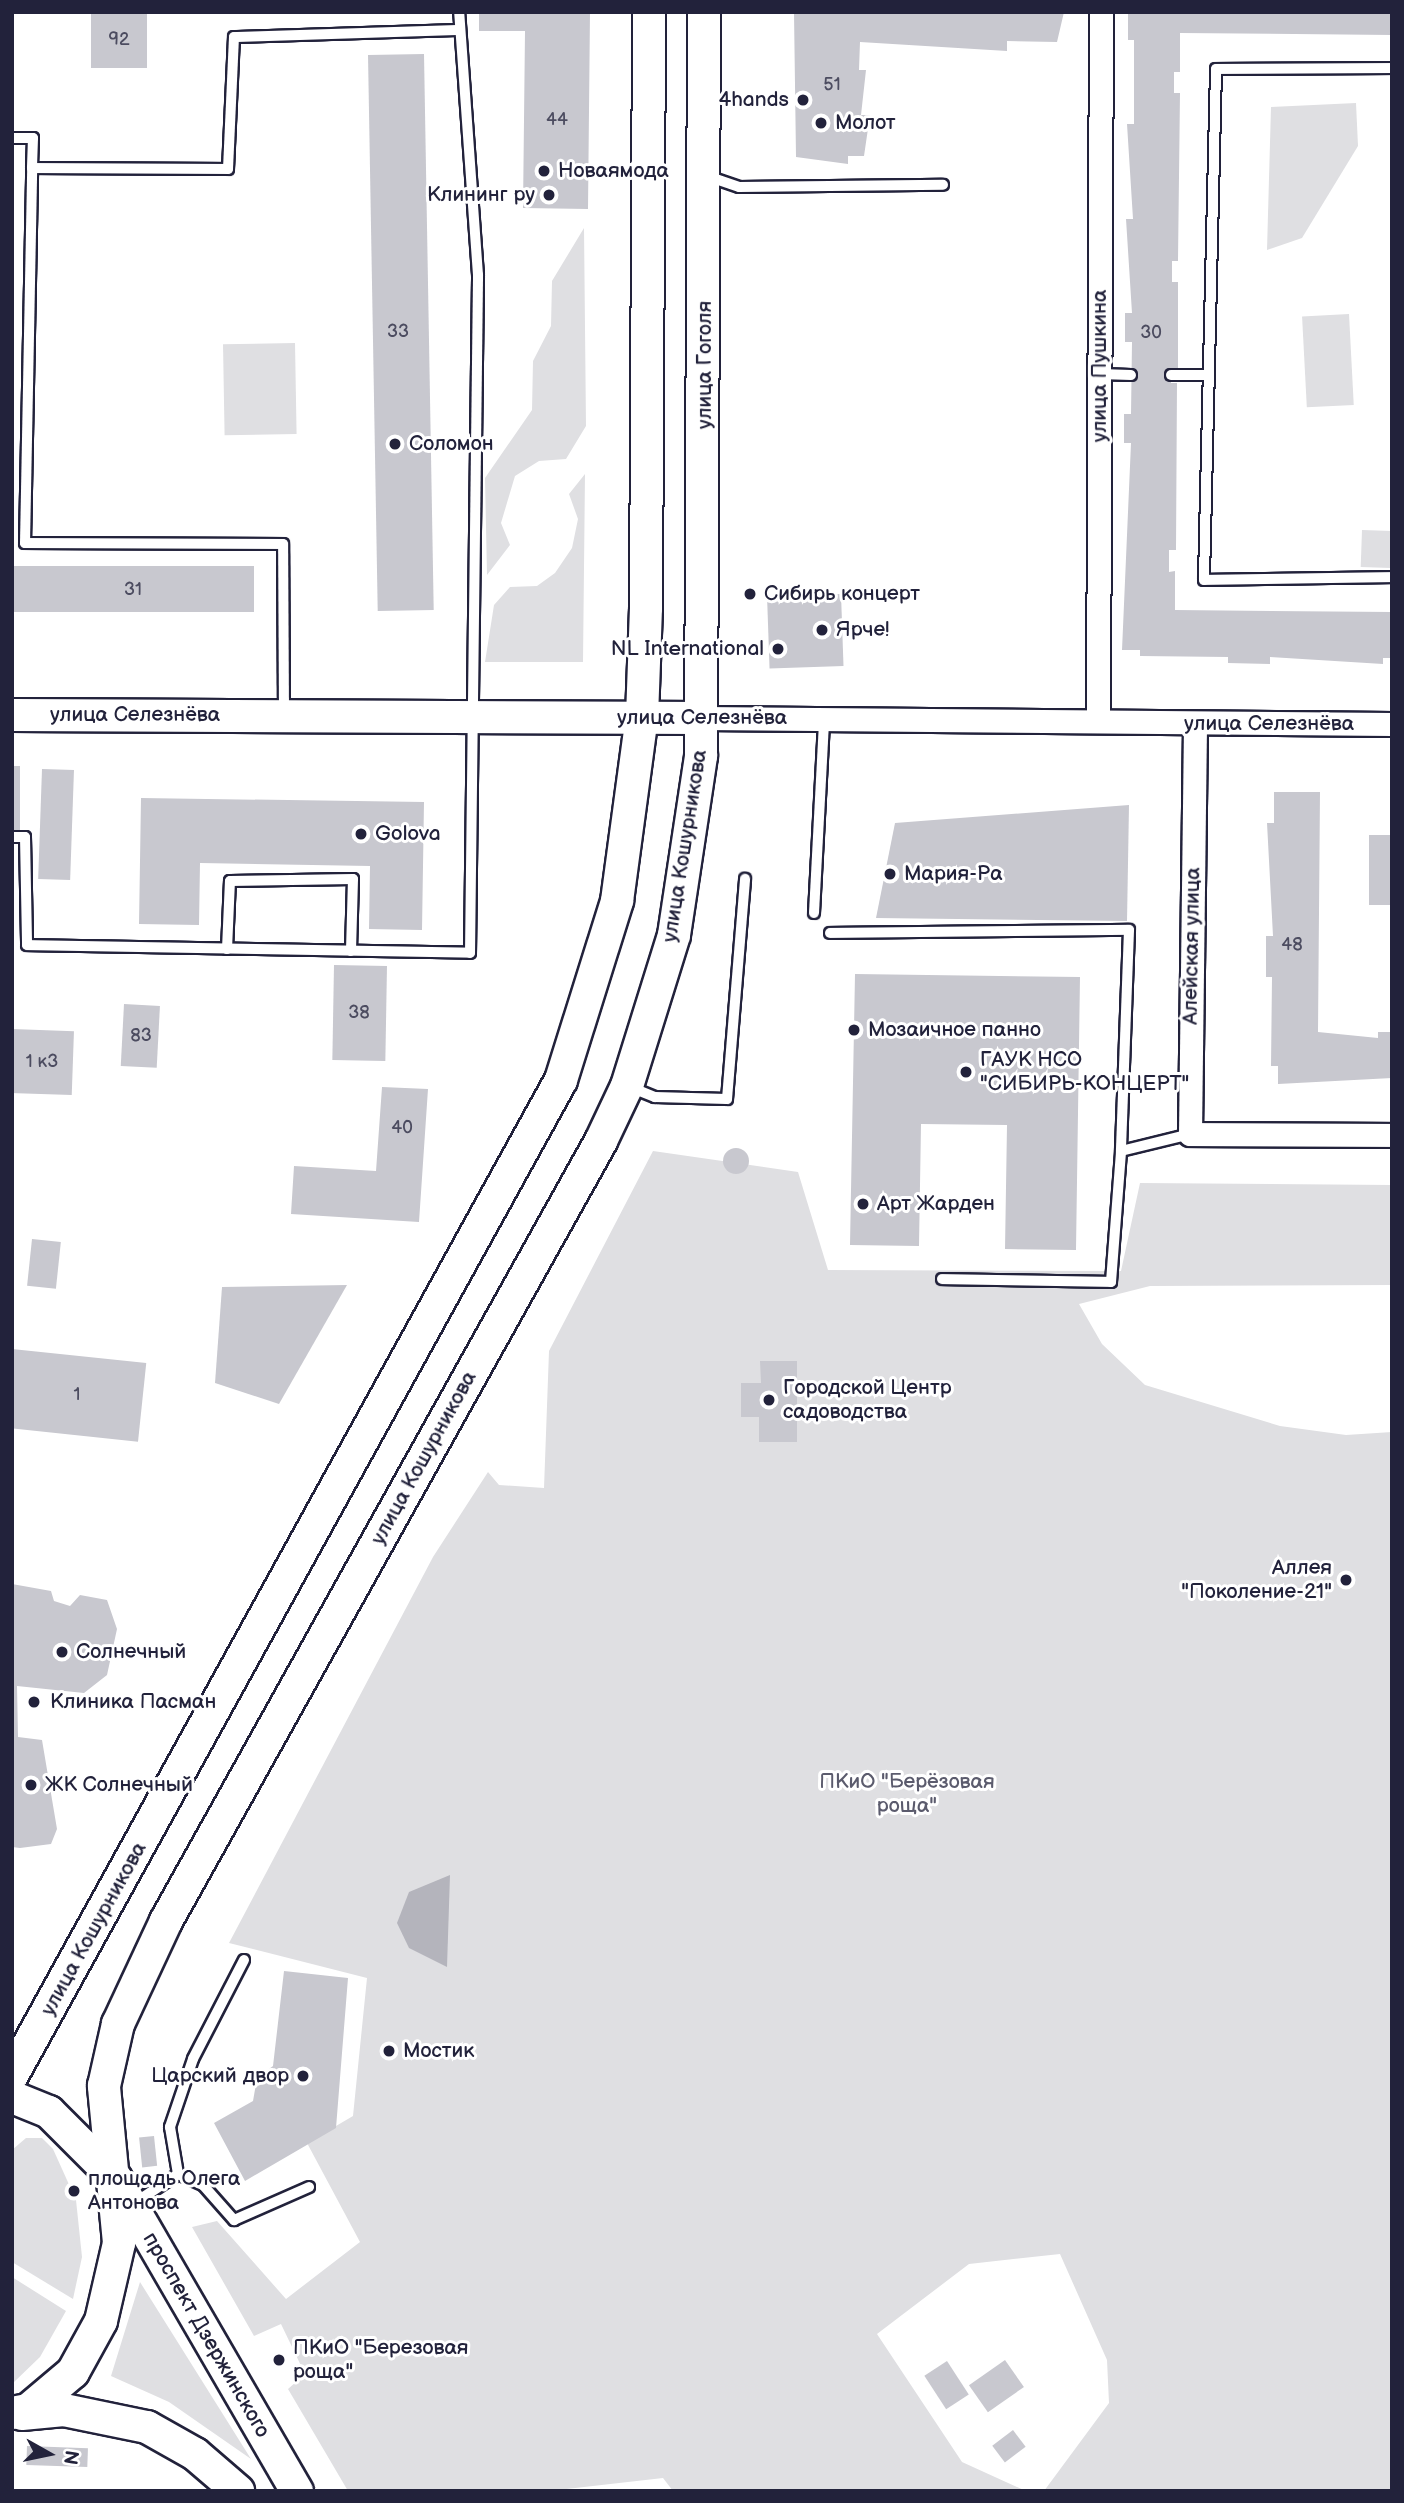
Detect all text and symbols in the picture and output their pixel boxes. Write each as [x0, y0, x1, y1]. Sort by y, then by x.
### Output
house number: 92 [108, 29, 130, 51]
house number: 51 [823, 74, 841, 96]
place label: 4hands [718, 87, 789, 113]
marker: 4hands [795, 92, 811, 108]
house number: 44 [546, 109, 568, 131]
place label: Молот [835, 110, 896, 136]
marker: Молот [813, 115, 829, 131]
place label: Новаямода [558, 158, 669, 184]
marker: Новаямода [536, 163, 552, 179]
place label: Клининг ру [427, 182, 535, 208]
marker: Клининг ру [541, 187, 557, 203]
street label: улица Пушкина [1087, 290, 1113, 442]
street label: улица Гоголя [692, 301, 718, 429]
house number: 33 [387, 321, 409, 343]
house number: 30 [1140, 322, 1162, 344]
place label: Соломон [409, 431, 494, 457]
marker: Соломон [387, 436, 403, 452]
house number: 31 [124, 579, 142, 601]
place label: Сибирь концерт [764, 581, 920, 607]
marker: Сибирь концерт [742, 586, 758, 602]
place label: Ярче! [836, 617, 890, 643]
marker: Ярче! [814, 622, 830, 638]
place label: NL International [611, 636, 764, 662]
marker: NL International [770, 641, 786, 657]
street label: улица Селезнёва [50, 702, 220, 728]
street label: улица Селезнёва [617, 705, 787, 731]
street label: улица Селезнёва [1184, 711, 1354, 737]
street label: улица Кошурникова [657, 748, 713, 944]
place label: Golova [375, 821, 441, 847]
marker: Golova [353, 826, 369, 842]
place label: Мария-Ра [904, 861, 1003, 887]
marker: Мария-Ра [882, 866, 898, 882]
street label: Алейская улица [1178, 867, 1206, 1025]
house number: 48 [1281, 934, 1303, 956]
house number: 38 [348, 1002, 370, 1024]
place label: Мозаичное панно [868, 1017, 1041, 1043]
marker: Мозаичное панно [846, 1022, 862, 1038]
house number: 83 [130, 1025, 152, 1047]
place label: ГАУК НСО "СИБИРЬ-КОНЦЕРТ" [980, 1047, 1189, 1097]
house number: 1 к3 [26, 1051, 58, 1073]
marker: ГАУК НСО "СИБИРЬ-КОНЦЕРТ" [958, 1064, 974, 1080]
house number: 40 [391, 1117, 413, 1139]
place label: Арт Жарден [877, 1191, 995, 1217]
marker: Арт Жарден [855, 1196, 871, 1212]
street label: улица Кошурникова [366, 1367, 482, 1549]
place label: Городской Центр садоводства [783, 1375, 952, 1425]
house number: 1 [74, 1384, 80, 1406]
marker: Городской Центр садоводства [761, 1392, 777, 1408]
place label: Аллея "Поколение-21" [1181, 1555, 1332, 1605]
marker: Аллея "Поколение-21" [1338, 1572, 1354, 1588]
place label: Солнечный [76, 1639, 186, 1665]
marker: Солнечный [54, 1644, 70, 1660]
place label: Клиника Пасман [50, 1689, 216, 1715]
marker: Клиника Пасман [24, 1692, 44, 1712]
park label: ПКиО "Берёзовая роща" [819, 1769, 995, 1819]
place label: ЖК Солнечный [45, 1772, 193, 1798]
marker: ЖК Солнечный [23, 1777, 39, 1793]
street label: улица Кошурникова [36, 1838, 152, 2020]
place label: Мостик [403, 2038, 474, 2064]
marker: Мостик [381, 2043, 397, 2059]
place label: Царский двор [151, 2063, 289, 2089]
marker: Царский двор [295, 2068, 311, 2084]
place label: площадь Олега Антонова [88, 2166, 240, 2216]
marker: площадь Олега Антонова [66, 2183, 82, 2199]
street label: проспект Дзержинского [137, 2228, 275, 2442]
place label: ПКиО "Березовая роща" [293, 2335, 468, 2385]
marker: ПКиО "Березовая роща" [271, 2352, 287, 2368]
north arrow [14, 2419, 84, 2489]
text: N [58, 2449, 83, 2466]

